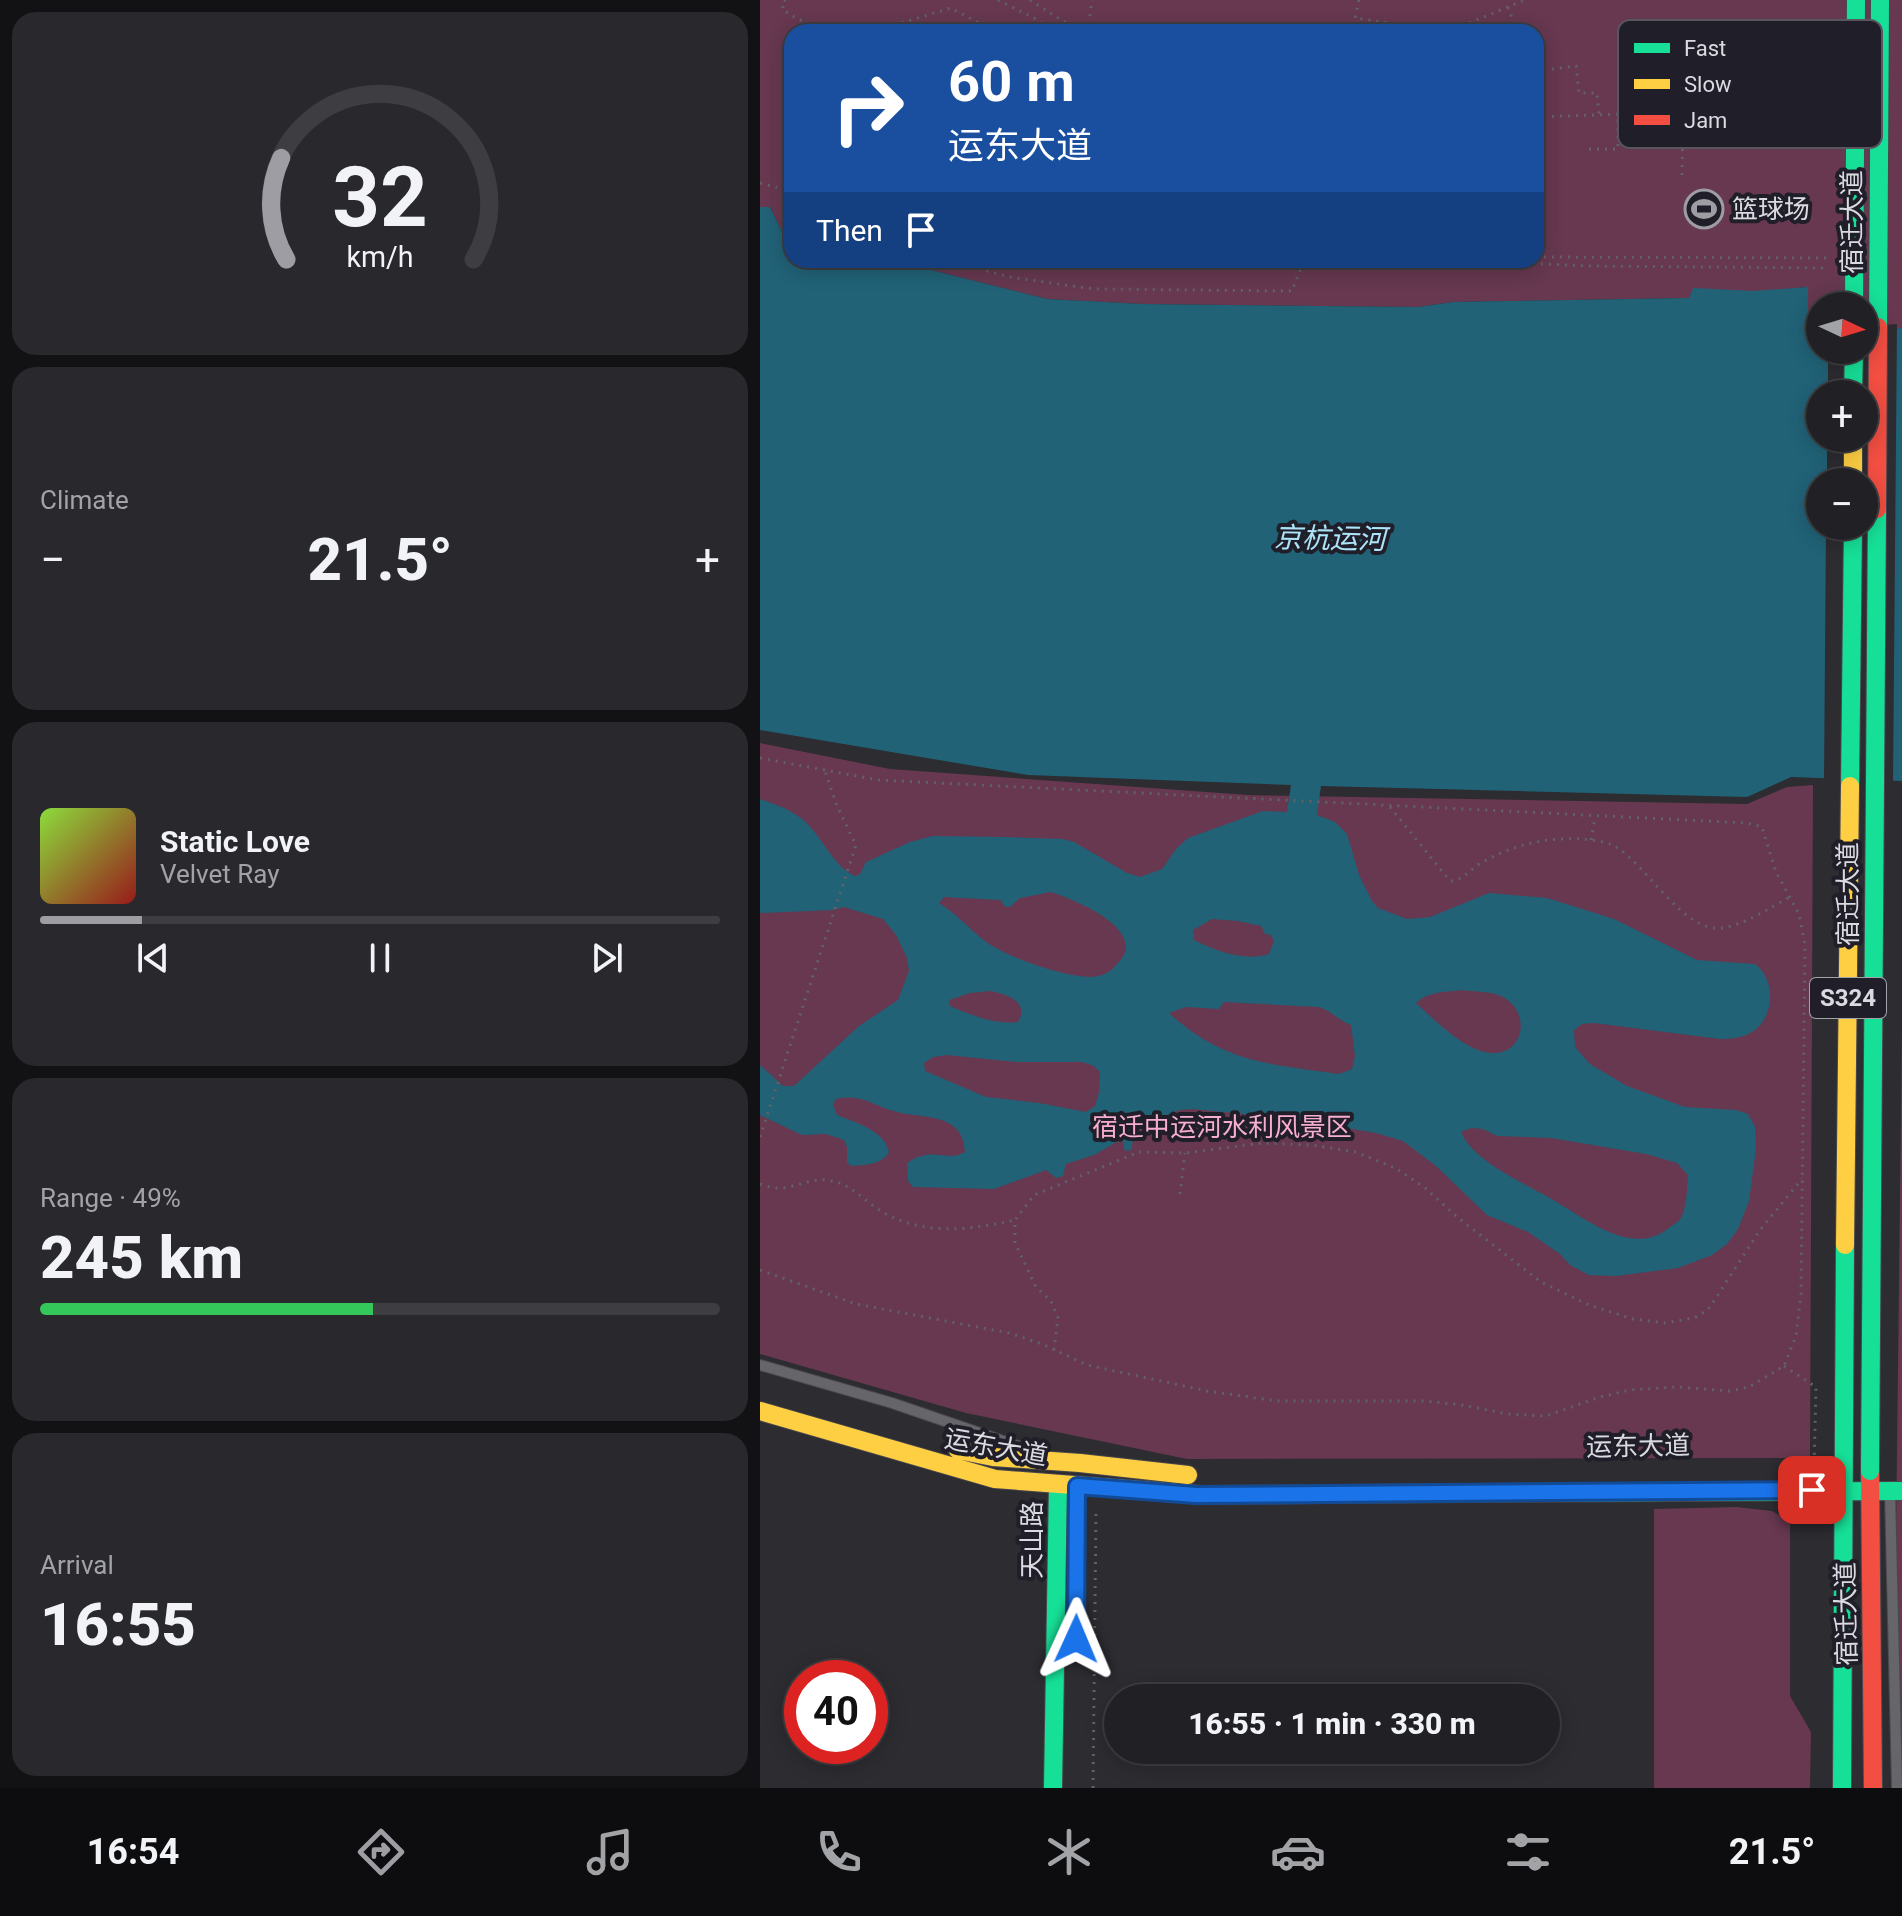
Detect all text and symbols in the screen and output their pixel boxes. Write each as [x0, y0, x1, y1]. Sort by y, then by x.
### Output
legend [1618, 20, 1882, 148]
text: Fast [1684, 36, 1726, 61]
text: 60 m [948, 49, 1075, 115]
icon: right [816, 56, 920, 160]
text: Slow [1684, 72, 1732, 97]
text: Jam [1684, 108, 1727, 133]
text: 运东大道 [948, 125, 1092, 167]
text: 32 [332, 148, 428, 245]
street label: 宿迁大道 [1837, 170, 1867, 274]
sports icon: 篮球场 [1683, 188, 1725, 230]
place label: 篮球场 [1732, 194, 1810, 224]
icon: arrive [899, 208, 943, 252]
text: Then [816, 213, 883, 248]
text: km/h [346, 240, 414, 274]
north arrow [1806, 292, 1878, 364]
map controls [1806, 292, 1878, 540]
button: + [1806, 380, 1878, 452]
button: − [1806, 468, 1878, 540]
text: Climate [40, 485, 129, 515]
water label: 京杭运河 [1274, 521, 1391, 556]
text: 21.5° [308, 524, 453, 595]
text: − [40, 534, 65, 586]
text: + [695, 534, 720, 586]
text: Static Love [160, 824, 310, 859]
street label: 宿迁大道 [1833, 842, 1863, 946]
text: Velvet Ray [160, 859, 280, 889]
icon: previous [131, 936, 175, 980]
icon: pause [358, 936, 402, 980]
icon: next [585, 936, 629, 980]
road number: S324 [1810, 978, 1886, 1018]
park label: 宿迁中运河水利风景区 [1092, 1112, 1352, 1142]
text: Range · 49% [40, 1183, 181, 1213]
text: 245 km [40, 1222, 243, 1293]
street label: 运东大道 [942, 1423, 1050, 1471]
street label: 运东大道 [1586, 1430, 1690, 1462]
pin [1778, 1456, 1846, 1524]
icon: arrive [1790, 1468, 1834, 1512]
street label: 天山路 [1017, 1501, 1047, 1579]
text: Arrival [40, 1550, 114, 1580]
street label: 宿迁大道 [1830, 1562, 1862, 1666]
text: 16:55 [40, 1589, 196, 1660]
position arrow [1034, 1597, 1118, 1681]
speed limit sign: 40 [784, 1660, 888, 1764]
text: 16:55 · 1 min · 330 m [1188, 1706, 1476, 1741]
icon: directions [353, 1824, 409, 1880]
icon: music [582, 1824, 638, 1880]
icon: phone [811, 1824, 867, 1880]
icon: climate [1041, 1824, 1097, 1880]
icon: car [1270, 1824, 1326, 1880]
icon: filters [1500, 1824, 1556, 1880]
text: 16:54 [87, 1831, 179, 1873]
text: 21.5° [1729, 1831, 1815, 1873]

